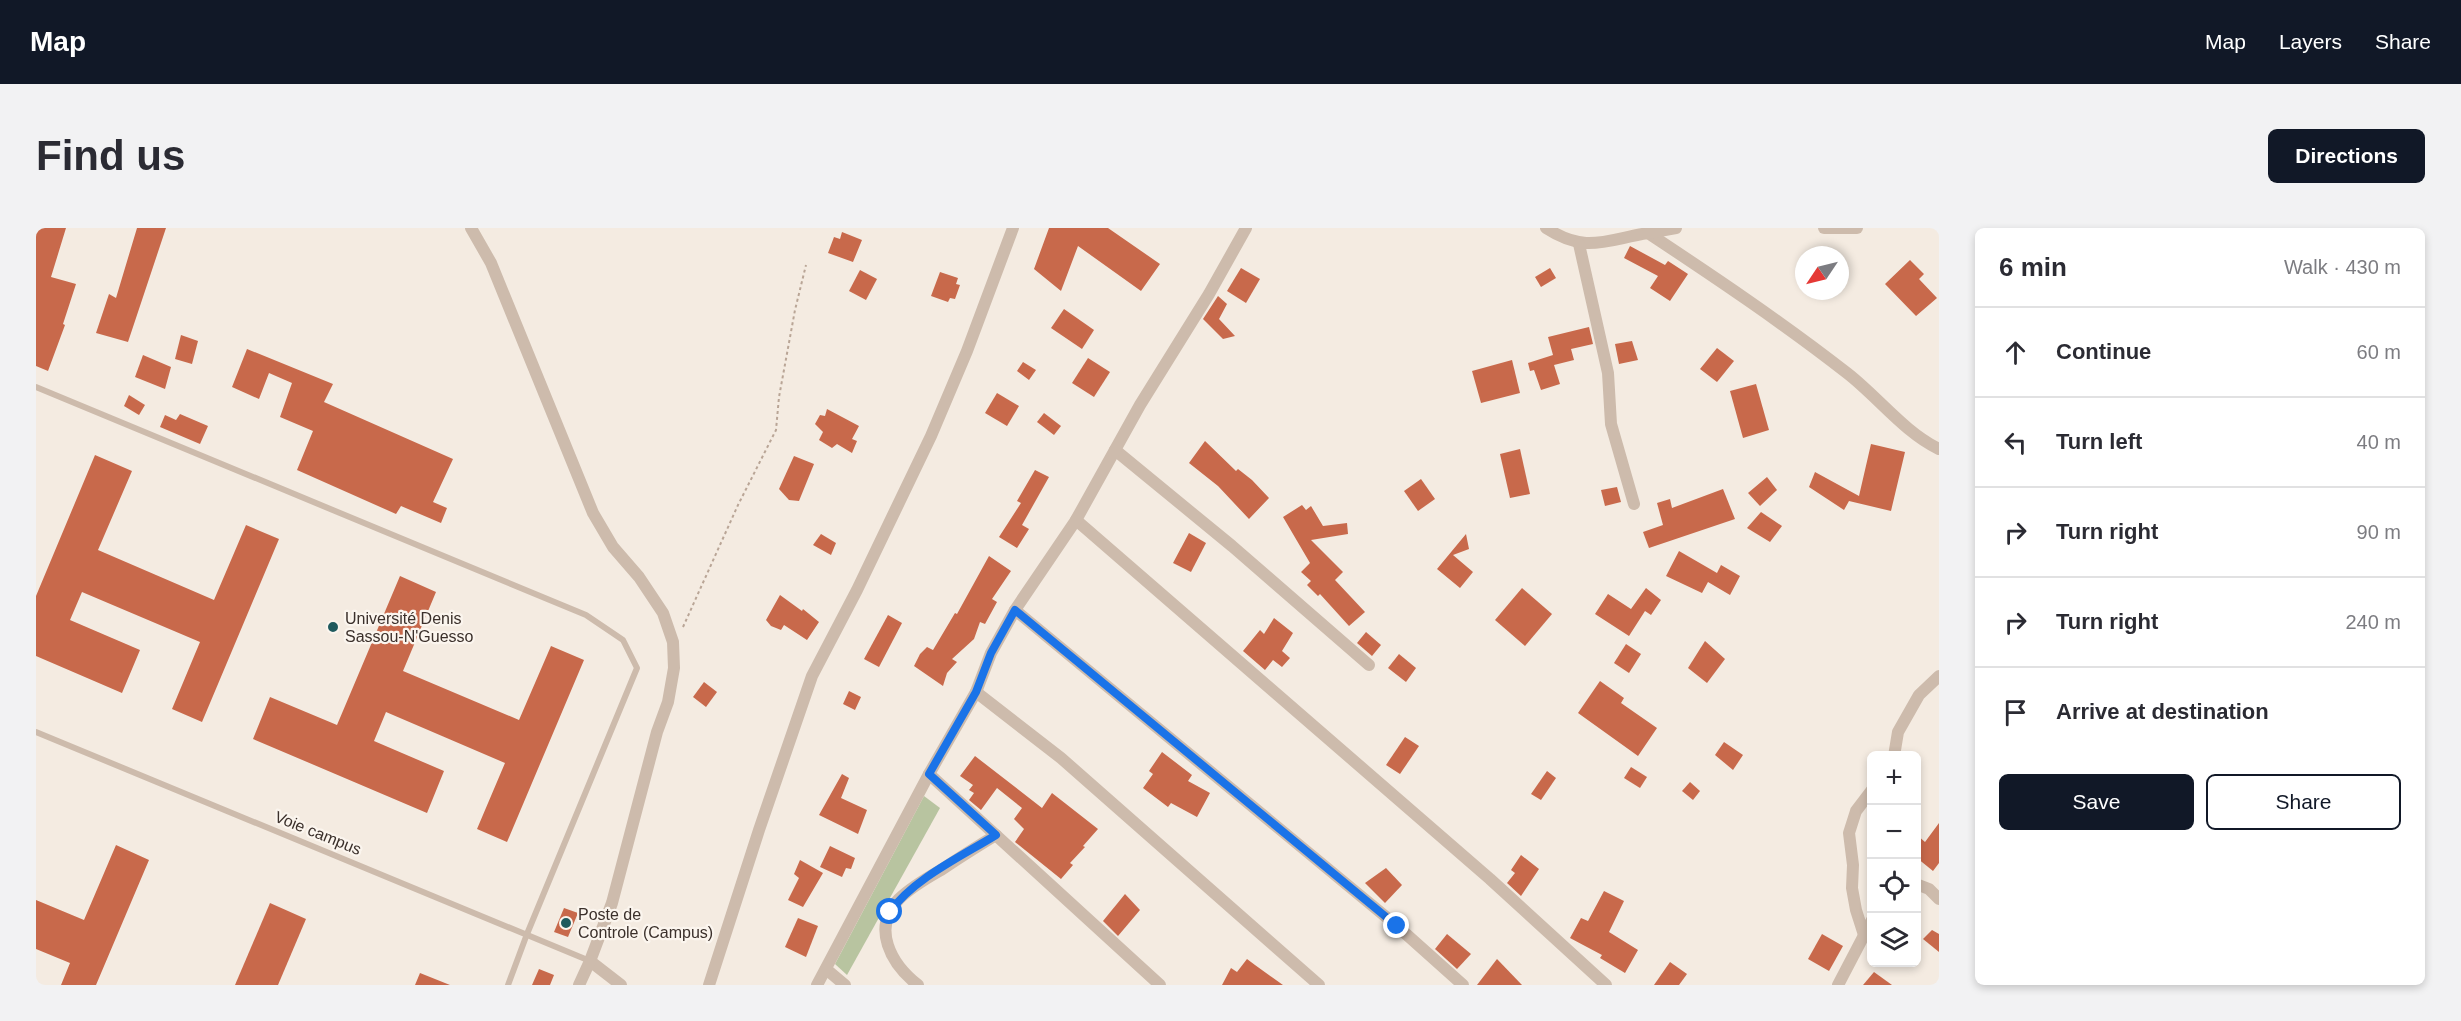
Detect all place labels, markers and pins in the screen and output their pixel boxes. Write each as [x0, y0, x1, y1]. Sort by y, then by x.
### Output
place label: Université Denis Sassou-N'Guesso [345, 610, 474, 645]
marker: Université Denis Sassou-N'Guesso [326, 620, 340, 634]
place label: Poste de Controle (Campus) [578, 906, 713, 941]
marker: Poste de Controle (Campus) [559, 916, 573, 930]

